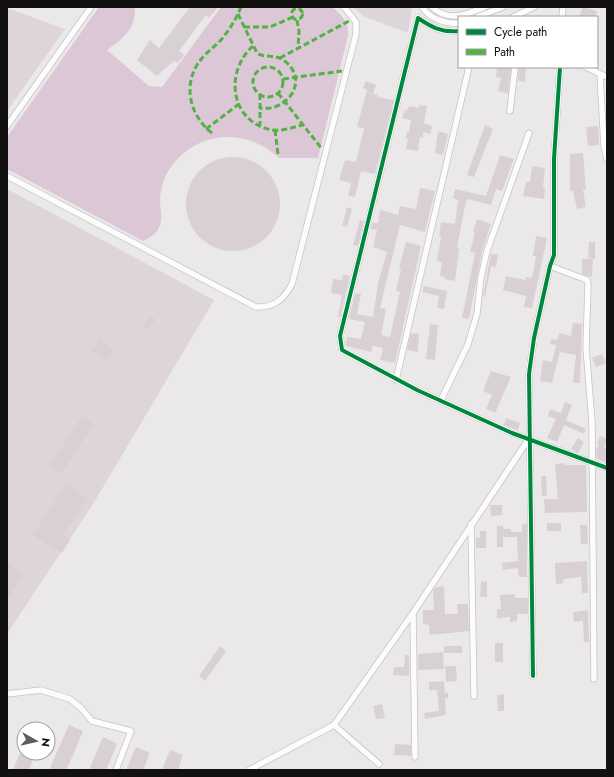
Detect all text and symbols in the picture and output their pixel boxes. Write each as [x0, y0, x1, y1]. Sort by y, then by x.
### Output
legend [458, 16, 598, 68]
text: Cycle path [494, 23, 547, 41]
text: Path [494, 43, 515, 61]
north arrow [16, 721, 56, 761]
text: N [37, 737, 54, 748]

